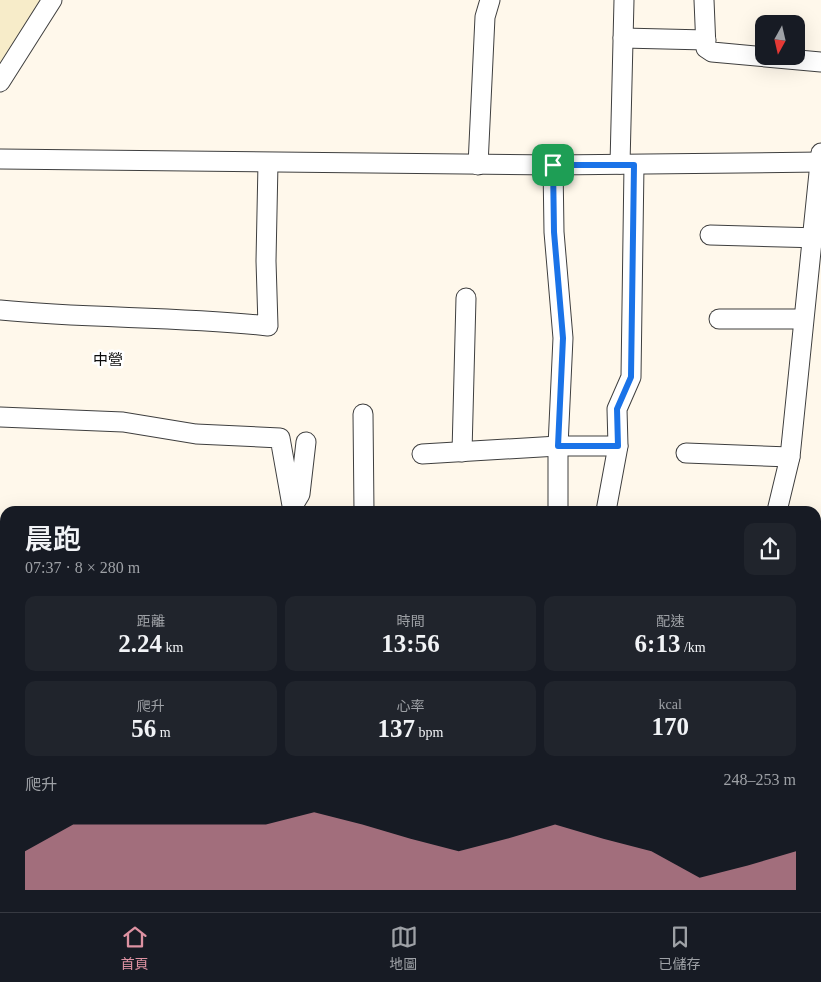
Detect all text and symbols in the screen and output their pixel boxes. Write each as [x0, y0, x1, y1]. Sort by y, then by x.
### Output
north arrow [755, 15, 805, 65]
map controls [755, 15, 805, 65]
pin [532, 144, 574, 186]
icon: arrive [539, 151, 567, 179]
district label: 中營 [93, 352, 123, 368]
button: share [744, 523, 796, 575]
text: 晨跑 [25, 524, 81, 555]
text: 07:37 · 8 × 280 m [25, 559, 140, 576]
text: 距離 [137, 614, 165, 629]
text: 時間 [396, 614, 424, 629]
text: 配速 [656, 614, 684, 629]
text: 2.24 [118, 630, 162, 657]
text: 13:56 [381, 630, 440, 657]
text: 6:13 [635, 630, 680, 657]
text: km [162, 640, 183, 655]
text: /km [680, 640, 706, 655]
text: kcal [659, 697, 682, 712]
text: 爬升 [137, 699, 165, 714]
text: 心率 [396, 699, 424, 714]
text: 170 [651, 713, 689, 740]
text: 56 [131, 715, 156, 742]
text: 137 [378, 715, 415, 742]
text: m [156, 725, 171, 740]
text: bpm [415, 725, 443, 740]
text: 248–253 m [724, 771, 796, 788]
text: 爬升 [25, 776, 57, 793]
tab: 首頁 [121, 923, 149, 973]
tab: 地圖 [390, 923, 418, 973]
tab: 已儲存 [659, 923, 701, 973]

